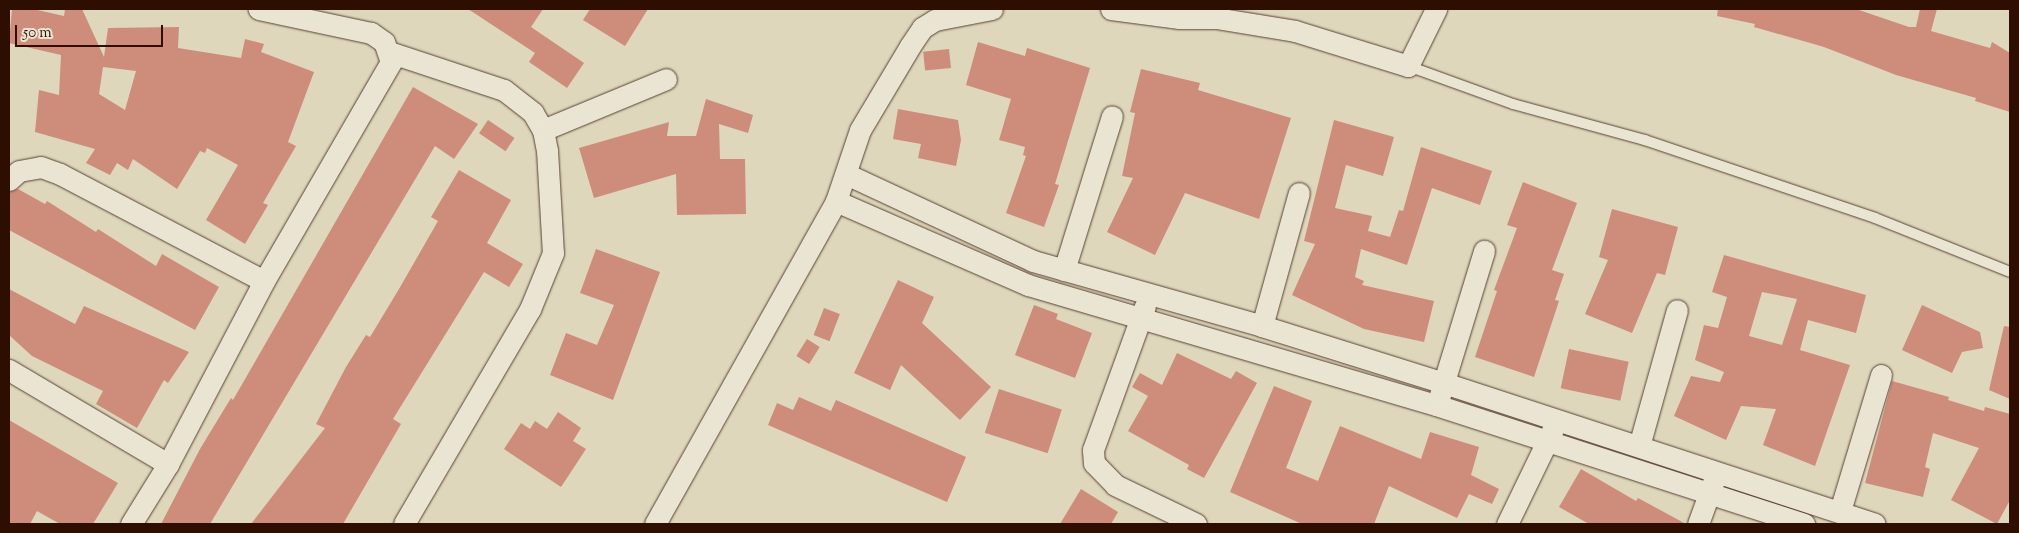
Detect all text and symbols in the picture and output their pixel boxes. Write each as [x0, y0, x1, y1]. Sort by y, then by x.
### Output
scale bar [18, 15, 165, 47]
text: 50 m [23, 23, 52, 44]

